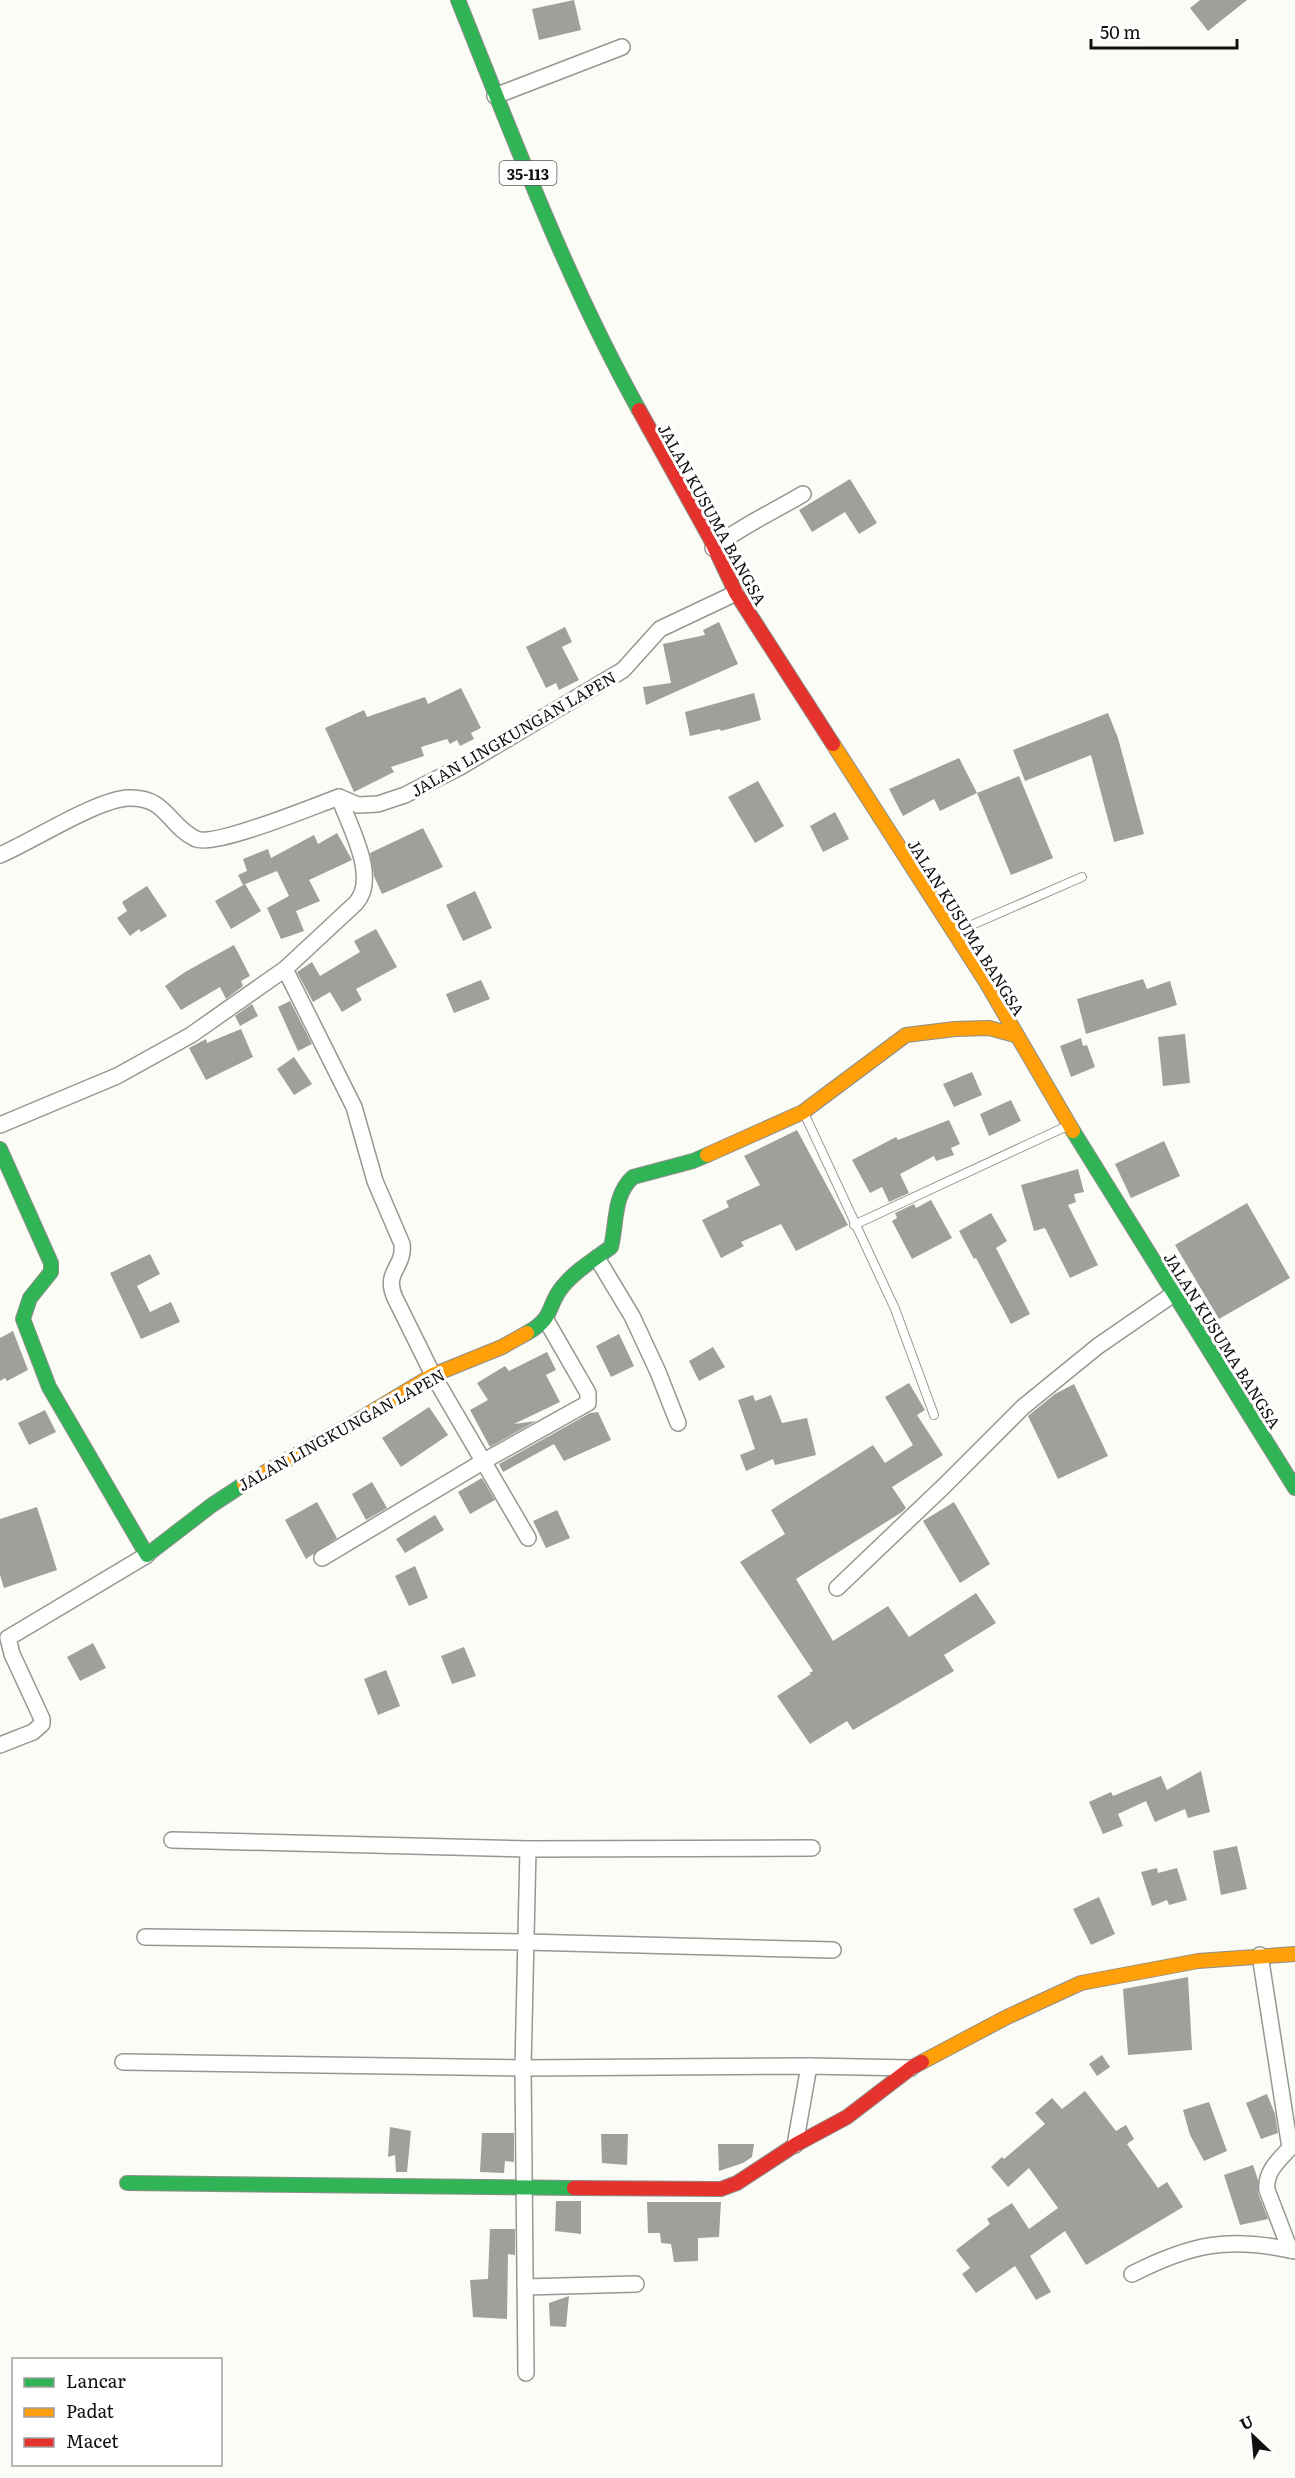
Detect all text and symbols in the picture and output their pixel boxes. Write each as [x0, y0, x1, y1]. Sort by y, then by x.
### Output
scale bar [1091, 12, 1236, 50]
text: 50 m [1100, 18, 1141, 45]
road number: 35-113 [500, 161, 556, 185]
street label: JALAN KUSUMA BANGSA [653, 419, 773, 609]
street label: JALAN LINGKUNGAN LAPEN [406, 664, 620, 802]
street label: JALAN KUSUMA BANGSA [903, 834, 1031, 1020]
street label: JALAN KUSUMA BANGSA [1159, 1247, 1287, 1433]
street label: JALAN LINGKUNGAN LAPEN [233, 1362, 449, 1496]
legend [12, 2358, 222, 2466]
text: Lancar [66, 2367, 126, 2394]
text: Padat [66, 2397, 115, 2424]
north arrow [1223, 2406, 1283, 2466]
text: U [1235, 2408, 1257, 2435]
text: Macet [66, 2427, 119, 2454]

